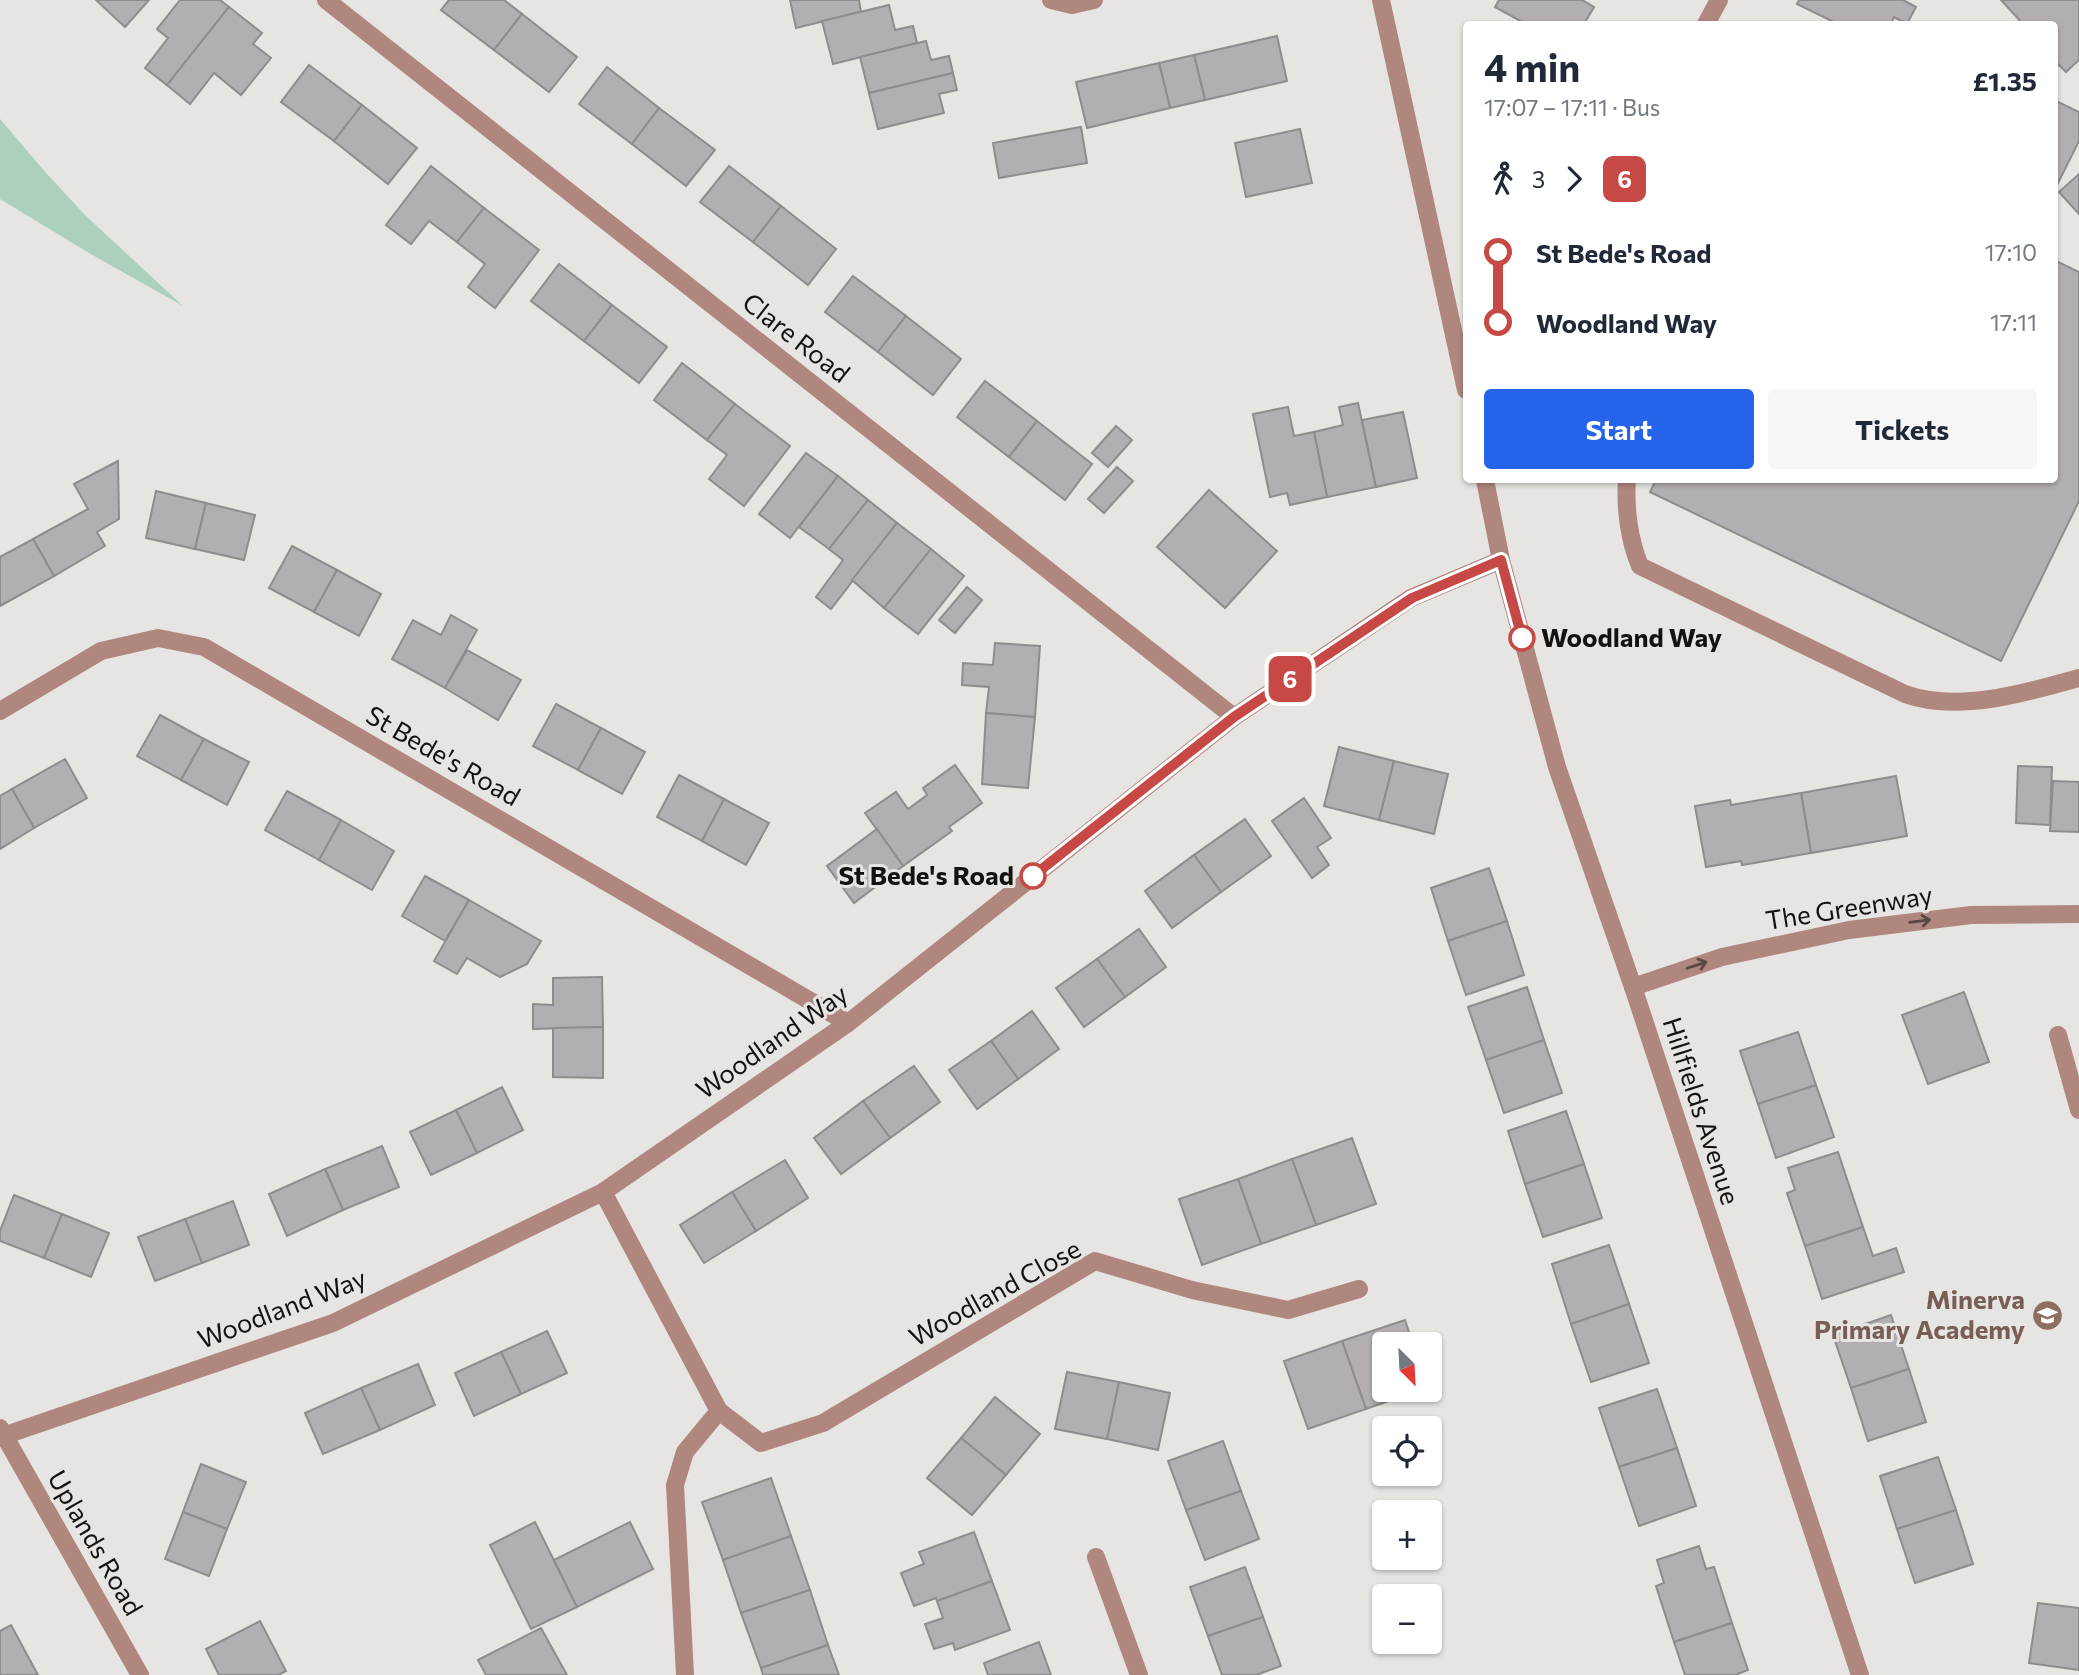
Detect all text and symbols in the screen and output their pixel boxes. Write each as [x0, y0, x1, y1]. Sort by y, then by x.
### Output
text: 4 min [1484, 43, 1580, 90]
text: £1.35 [1973, 65, 2037, 96]
text: 17:07 – 17:11 · Bus [1484, 93, 1660, 121]
icon: walk [1484, 160, 1522, 198]
icon: forward [1555, 160, 1593, 198]
text: 6 [1617, 164, 1632, 193]
text: 3 [1532, 165, 1545, 193]
text: St Bede's Road [1536, 237, 1712, 268]
text: 17:10 [1985, 238, 2037, 266]
street label: Clare Road [737, 285, 857, 388]
text: Woodland Way [1536, 307, 1717, 338]
text: 17:11 [1990, 308, 2037, 336]
button: Start [1484, 389, 1754, 469]
button: Tickets [1768, 389, 2037, 469]
place label: Woodland Way [1541, 621, 1722, 652]
marker: Woodland Way [1509, 625, 1535, 651]
line badge: 6 [1267, 656, 1313, 702]
text: 6 [1283, 664, 1297, 693]
street label: St Bede's Road [361, 698, 526, 811]
place label: St Bede's Road [838, 859, 1014, 890]
marker: St Bede's Road [1020, 863, 1046, 889]
street label: The Greenway [1763, 878, 1934, 935]
one-way arrow [1908, 914, 1931, 927]
one-way arrow [1686, 958, 1708, 971]
street label: Woodland Way [689, 977, 853, 1104]
street label: Hillfields Avenue [1658, 1013, 1747, 1208]
street label: Woodland Close [903, 1232, 1085, 1352]
street label: Woodland Way [193, 1261, 370, 1354]
place label: Minerva Primary Academy [1814, 1283, 2025, 1344]
school or university icon: Minerva Primary Academy [2031, 1298, 2065, 1332]
north arrow [1372, 1332, 1442, 1402]
map controls [1372, 1332, 1442, 1654]
button: locate [1372, 1416, 1442, 1486]
street label: Uplands Road [42, 1464, 150, 1620]
button: + [1372, 1500, 1442, 1570]
button: − [1372, 1584, 1442, 1654]

